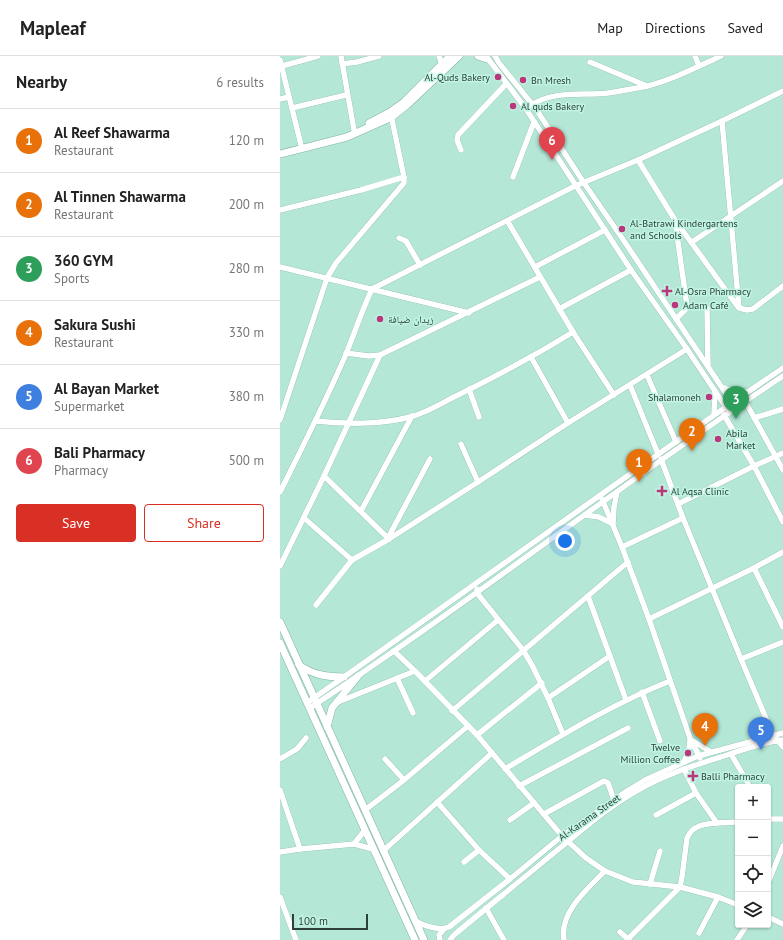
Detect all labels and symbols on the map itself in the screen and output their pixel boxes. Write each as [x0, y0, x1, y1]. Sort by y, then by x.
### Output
place label: Al-Quds Bakery [425, 71, 490, 84]
marker: Al-Quds Bakery [493, 72, 503, 82]
place label: Bn Mresh [531, 74, 571, 87]
marker: Bn Mresh [518, 75, 528, 85]
place label: Al quds Bakery [521, 100, 584, 113]
marker: Al quds Bakery [508, 101, 518, 111]
pin: 6 [539, 127, 565, 160]
place label: Al-Batrawi Kindergartens and Schools [630, 217, 738, 242]
marker: Al-Batrawi Kindergartens and Schools [617, 224, 627, 234]
place label: Al-Osra Pharmacy [675, 285, 751, 298]
marker: Al-Osra Pharmacy [662, 286, 672, 296]
place label: Adam Café [683, 299, 729, 312]
marker: Adam Café [670, 300, 680, 310]
place label: زيدان ضيافة [388, 313, 434, 326]
marker: زيدان ضيافة [375, 314, 385, 324]
pin: 3 [723, 386, 749, 419]
place label: Shalamoneh [648, 391, 701, 404]
marker: Shalamoneh [704, 392, 714, 402]
pin: 2 [679, 418, 705, 451]
place label: Abila Market [726, 427, 756, 452]
marker: Abila Market [713, 434, 723, 444]
pin: 1 [626, 449, 652, 482]
marker: Al Aqsa Clinic [656, 485, 668, 497]
place label: Al Aqsa Clinic [671, 485, 730, 498]
your location [555, 531, 575, 551]
pin: 4 [692, 713, 718, 746]
pin: 5 [748, 717, 774, 750]
place label: Twelve Million Coffee [620, 741, 680, 766]
marker: Twelve Million Coffee [683, 748, 693, 758]
place label: Balli Pharmacy [701, 770, 765, 783]
marker: Balli Pharmacy [688, 771, 698, 781]
street label: Al-Karama Street [556, 791, 623, 844]
scale bar [292, 912, 368, 931]

